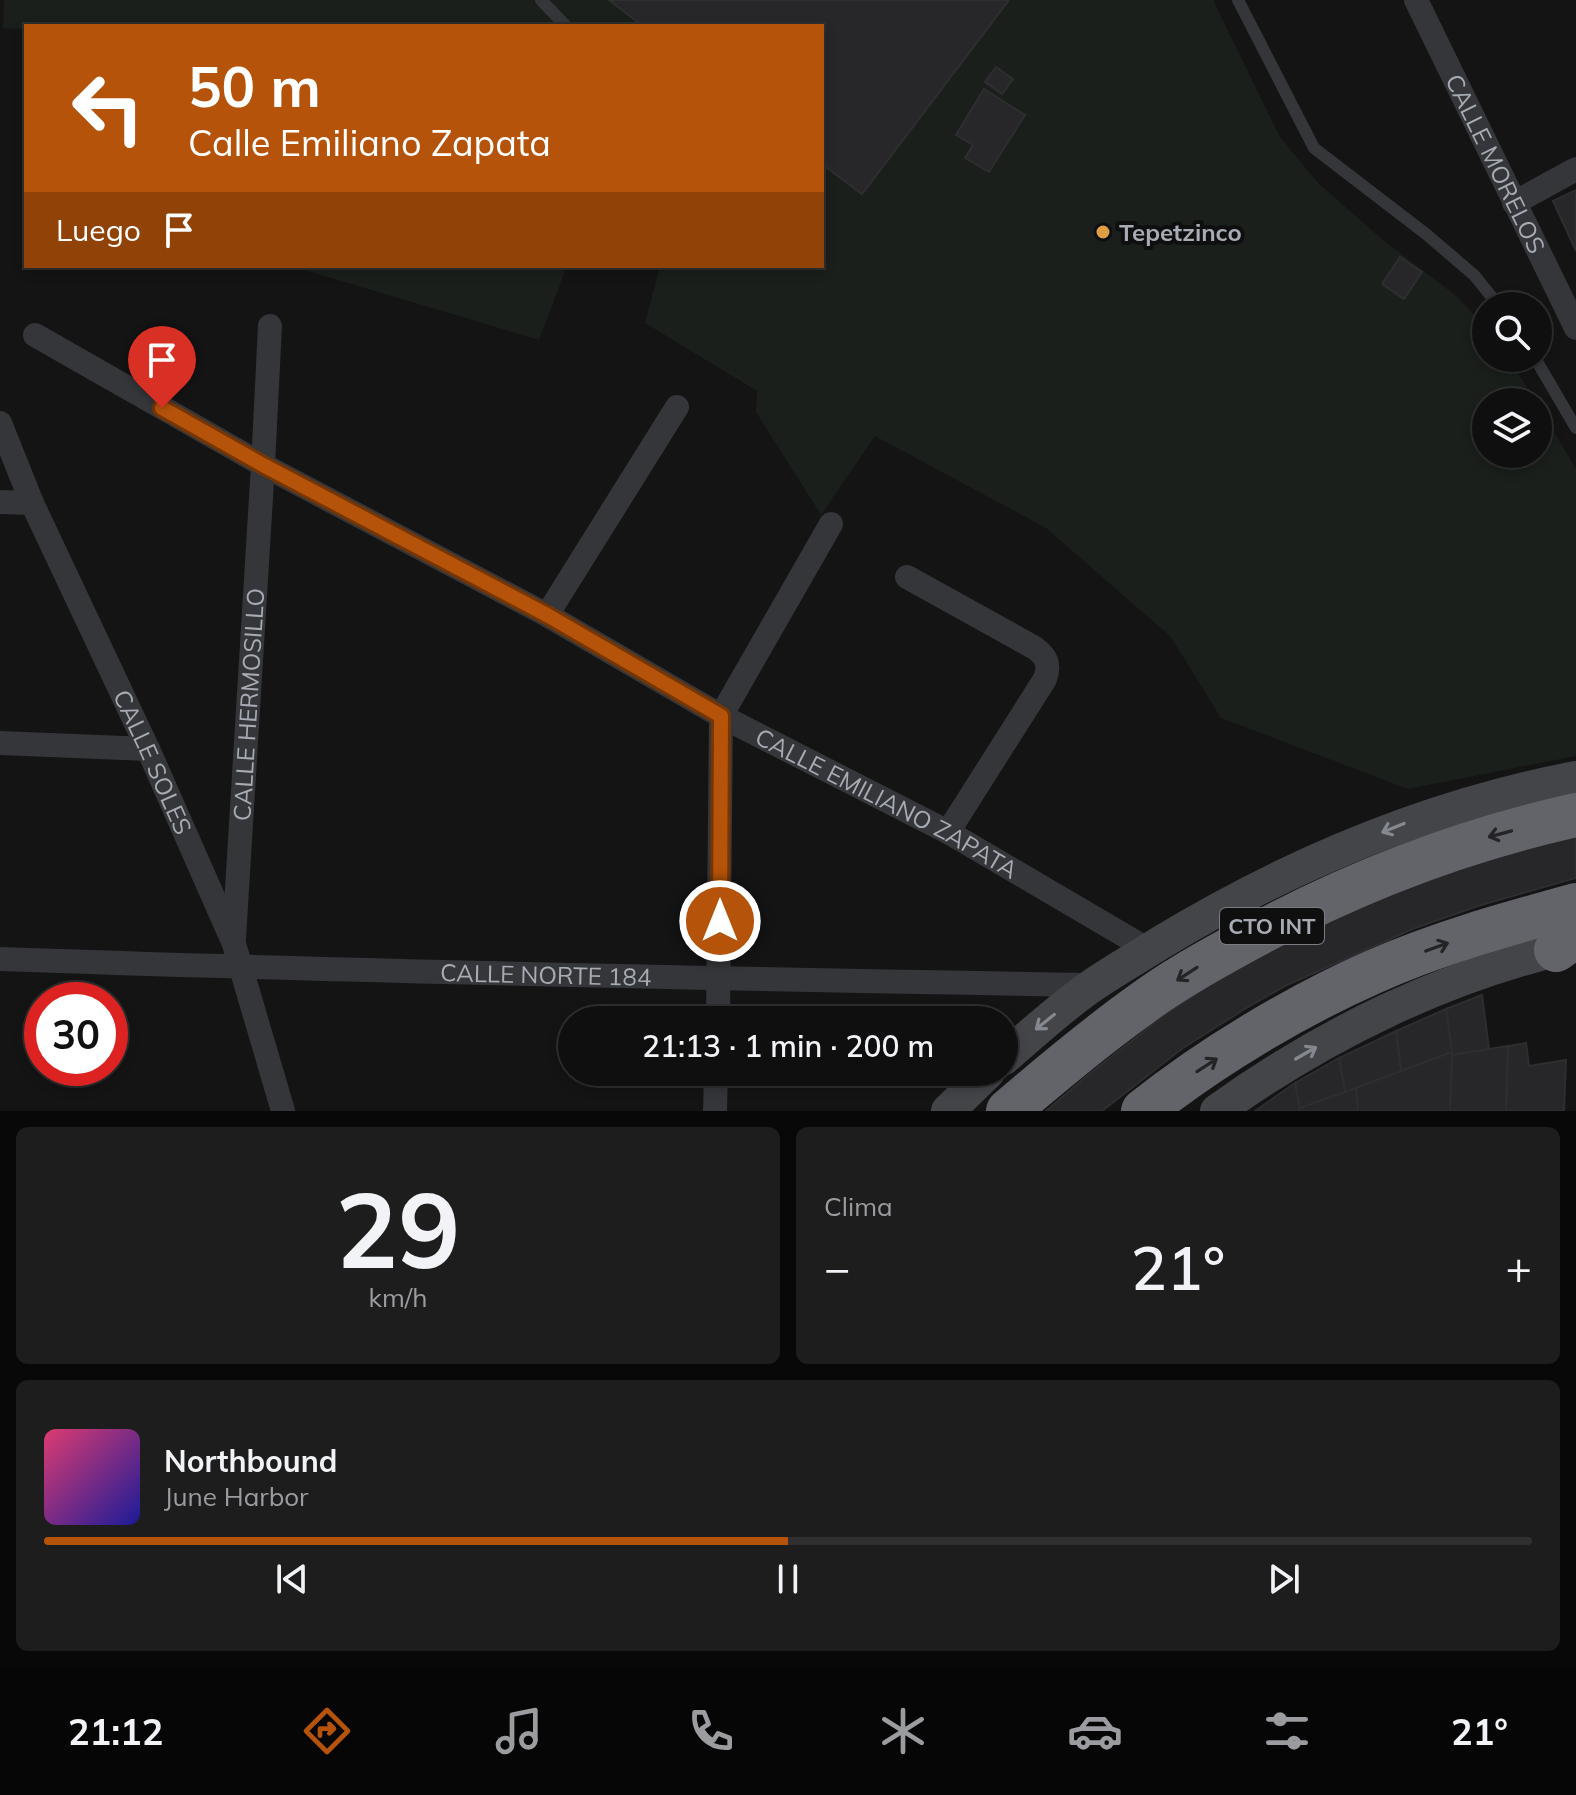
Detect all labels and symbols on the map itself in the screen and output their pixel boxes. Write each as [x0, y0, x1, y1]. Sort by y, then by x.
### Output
street label: CALLE MORELOS [1439, 69, 1552, 258]
place label: Tepetzinco [1119, 217, 1242, 247]
marker: Tepetzinco [1094, 223, 1112, 241]
pin [128, 326, 196, 408]
street label: CALLE HERMOSILLO [226, 587, 270, 822]
street label: CALLE SOLES [107, 685, 199, 839]
street label: CALLE EMILIANO ZAPATA [751, 721, 1024, 885]
one-way arrow [1381, 822, 1406, 836]
one-way arrow [1488, 828, 1514, 843]
position arrow [678, 879, 762, 963]
road number: CTO INT [1220, 908, 1324, 944]
one-way arrow [1425, 939, 1449, 953]
street label: CALLE NORTE 184 [440, 957, 652, 992]
one-way arrow [1177, 966, 1199, 983]
speed limit sign: 30 [24, 982, 128, 1086]
one-way arrow [1035, 1014, 1056, 1031]
one-way arrow [1294, 1045, 1317, 1061]
one-way arrow [1195, 1057, 1218, 1073]

